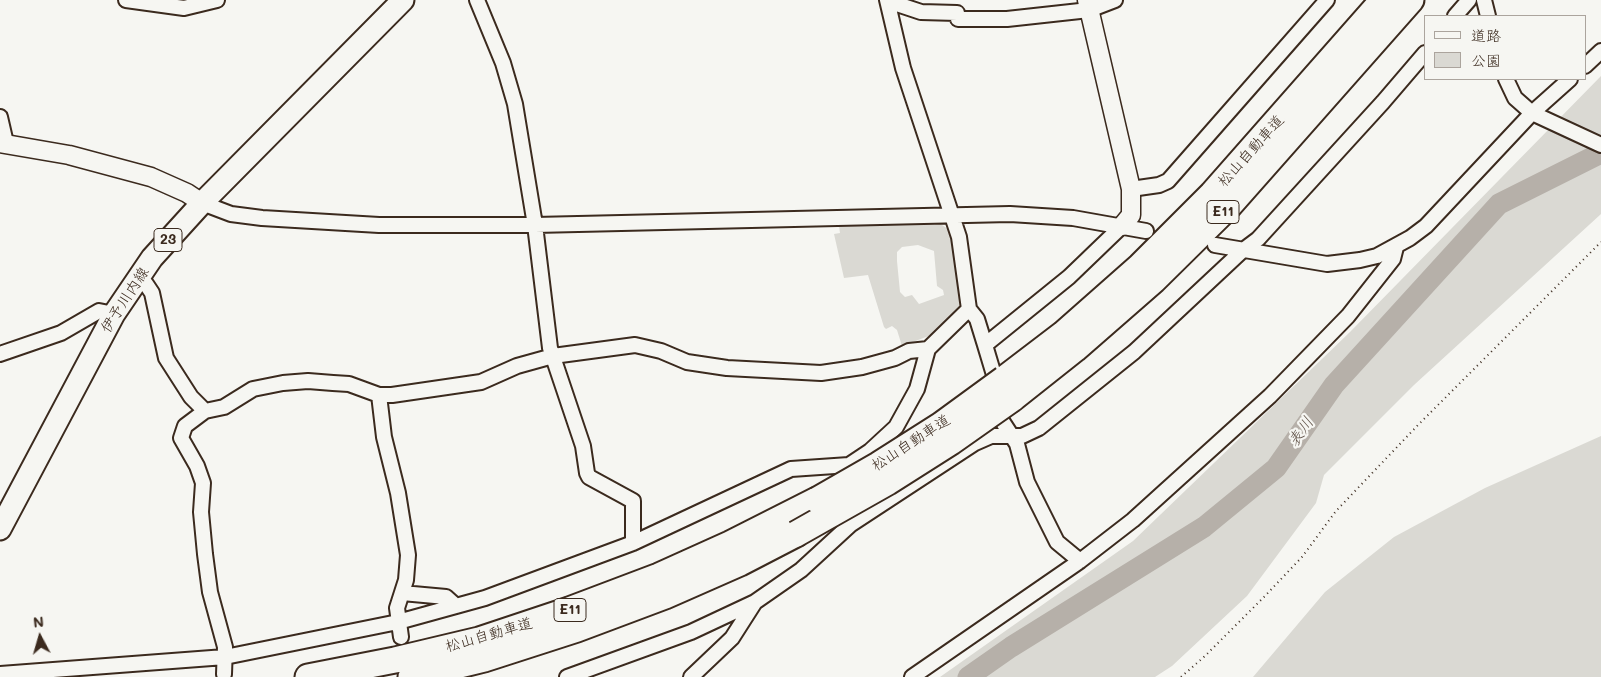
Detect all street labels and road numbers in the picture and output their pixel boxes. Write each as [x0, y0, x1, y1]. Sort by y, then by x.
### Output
street label: 松山自動車道 [1214, 112, 1288, 190]
road number: E11 [1207, 200, 1239, 223]
road number: 23 [154, 228, 182, 252]
street label: 伊予川内線 [97, 264, 153, 336]
street label: 松山自動車道 [868, 411, 954, 475]
road number: E11 [554, 598, 586, 622]
street label: 松山自動車道 [443, 614, 535, 656]

